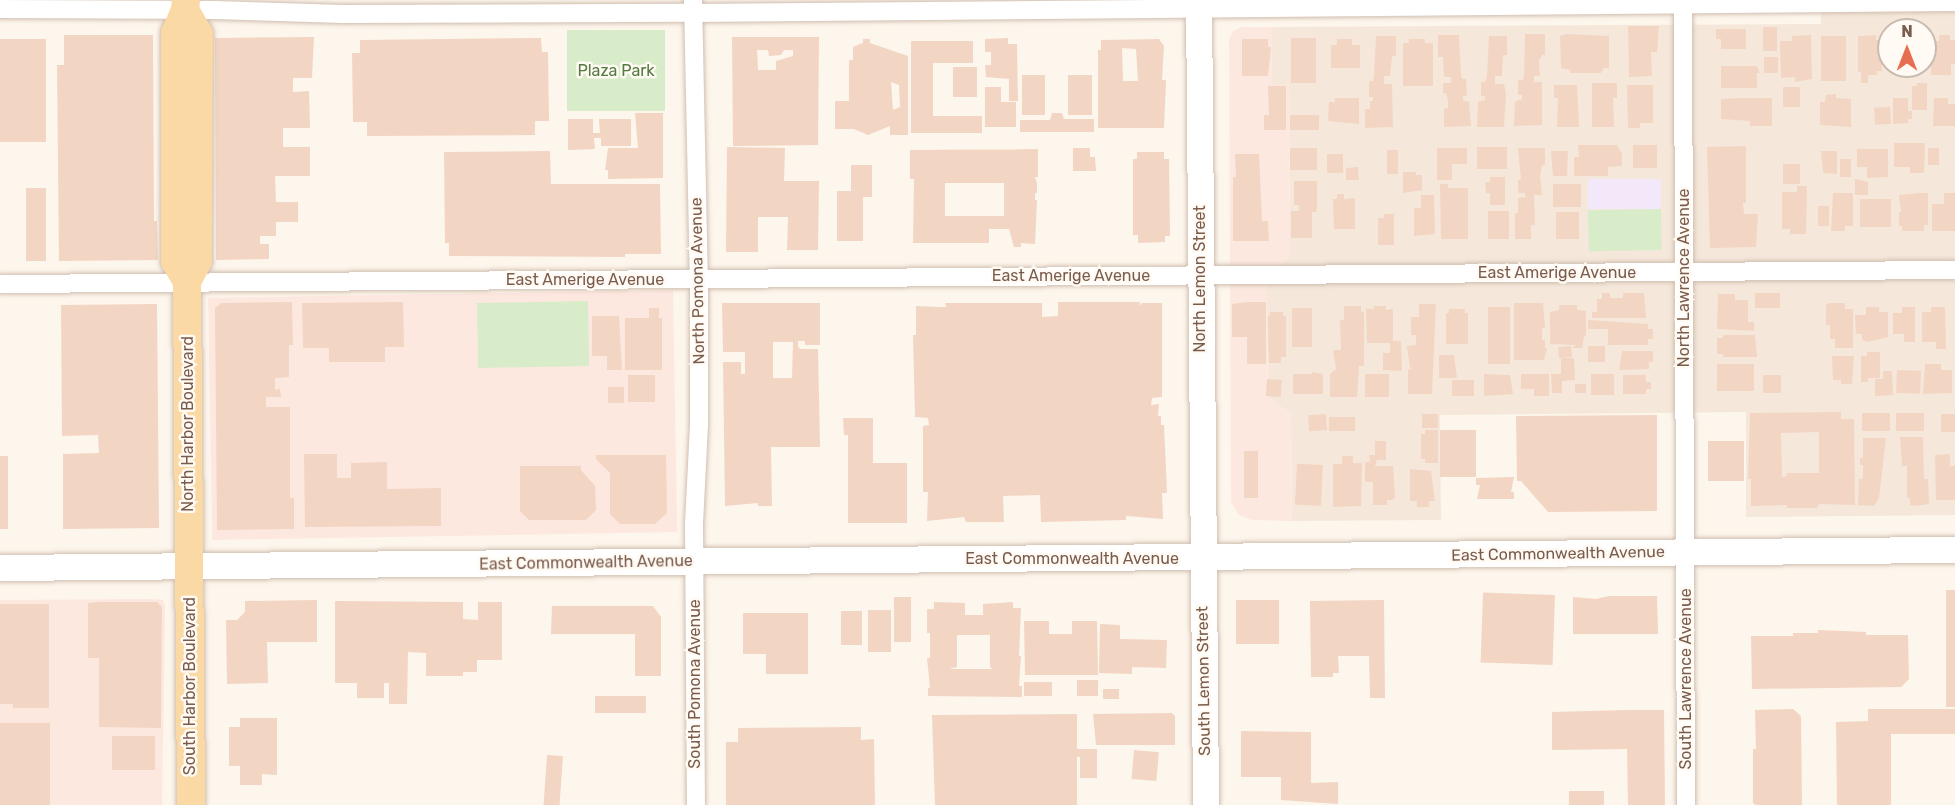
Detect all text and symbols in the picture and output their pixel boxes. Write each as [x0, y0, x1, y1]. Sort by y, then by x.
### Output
north arrow [1877, 18, 1937, 78]
text: N [1901, 22, 1913, 41]
park label: Plaza Park [577, 61, 655, 81]
street label: North Lawrence Avenue [1674, 188, 1694, 368]
street label: North Pomona Avenue [687, 197, 709, 365]
street label: North Lemon Street [1190, 205, 1210, 353]
street label: East Amerige Avenue [1477, 263, 1637, 283]
street label: East Amerige Avenue [991, 266, 1151, 286]
street label: East Amerige Avenue [505, 270, 665, 290]
street label: North Harbor Boulevard [178, 336, 198, 512]
street label: East Commonwealth Avenue [1451, 543, 1665, 565]
street label: East Commonwealth Avenue [965, 549, 1179, 569]
street label: East Commonwealth Avenue [479, 552, 693, 574]
street label: South Lawrence Avenue [1676, 588, 1696, 770]
street label: South Harbor Boulevard [180, 597, 200, 775]
street label: South Pomona Avenue [685, 599, 705, 769]
street label: South Lemon Street [1193, 606, 1215, 756]

